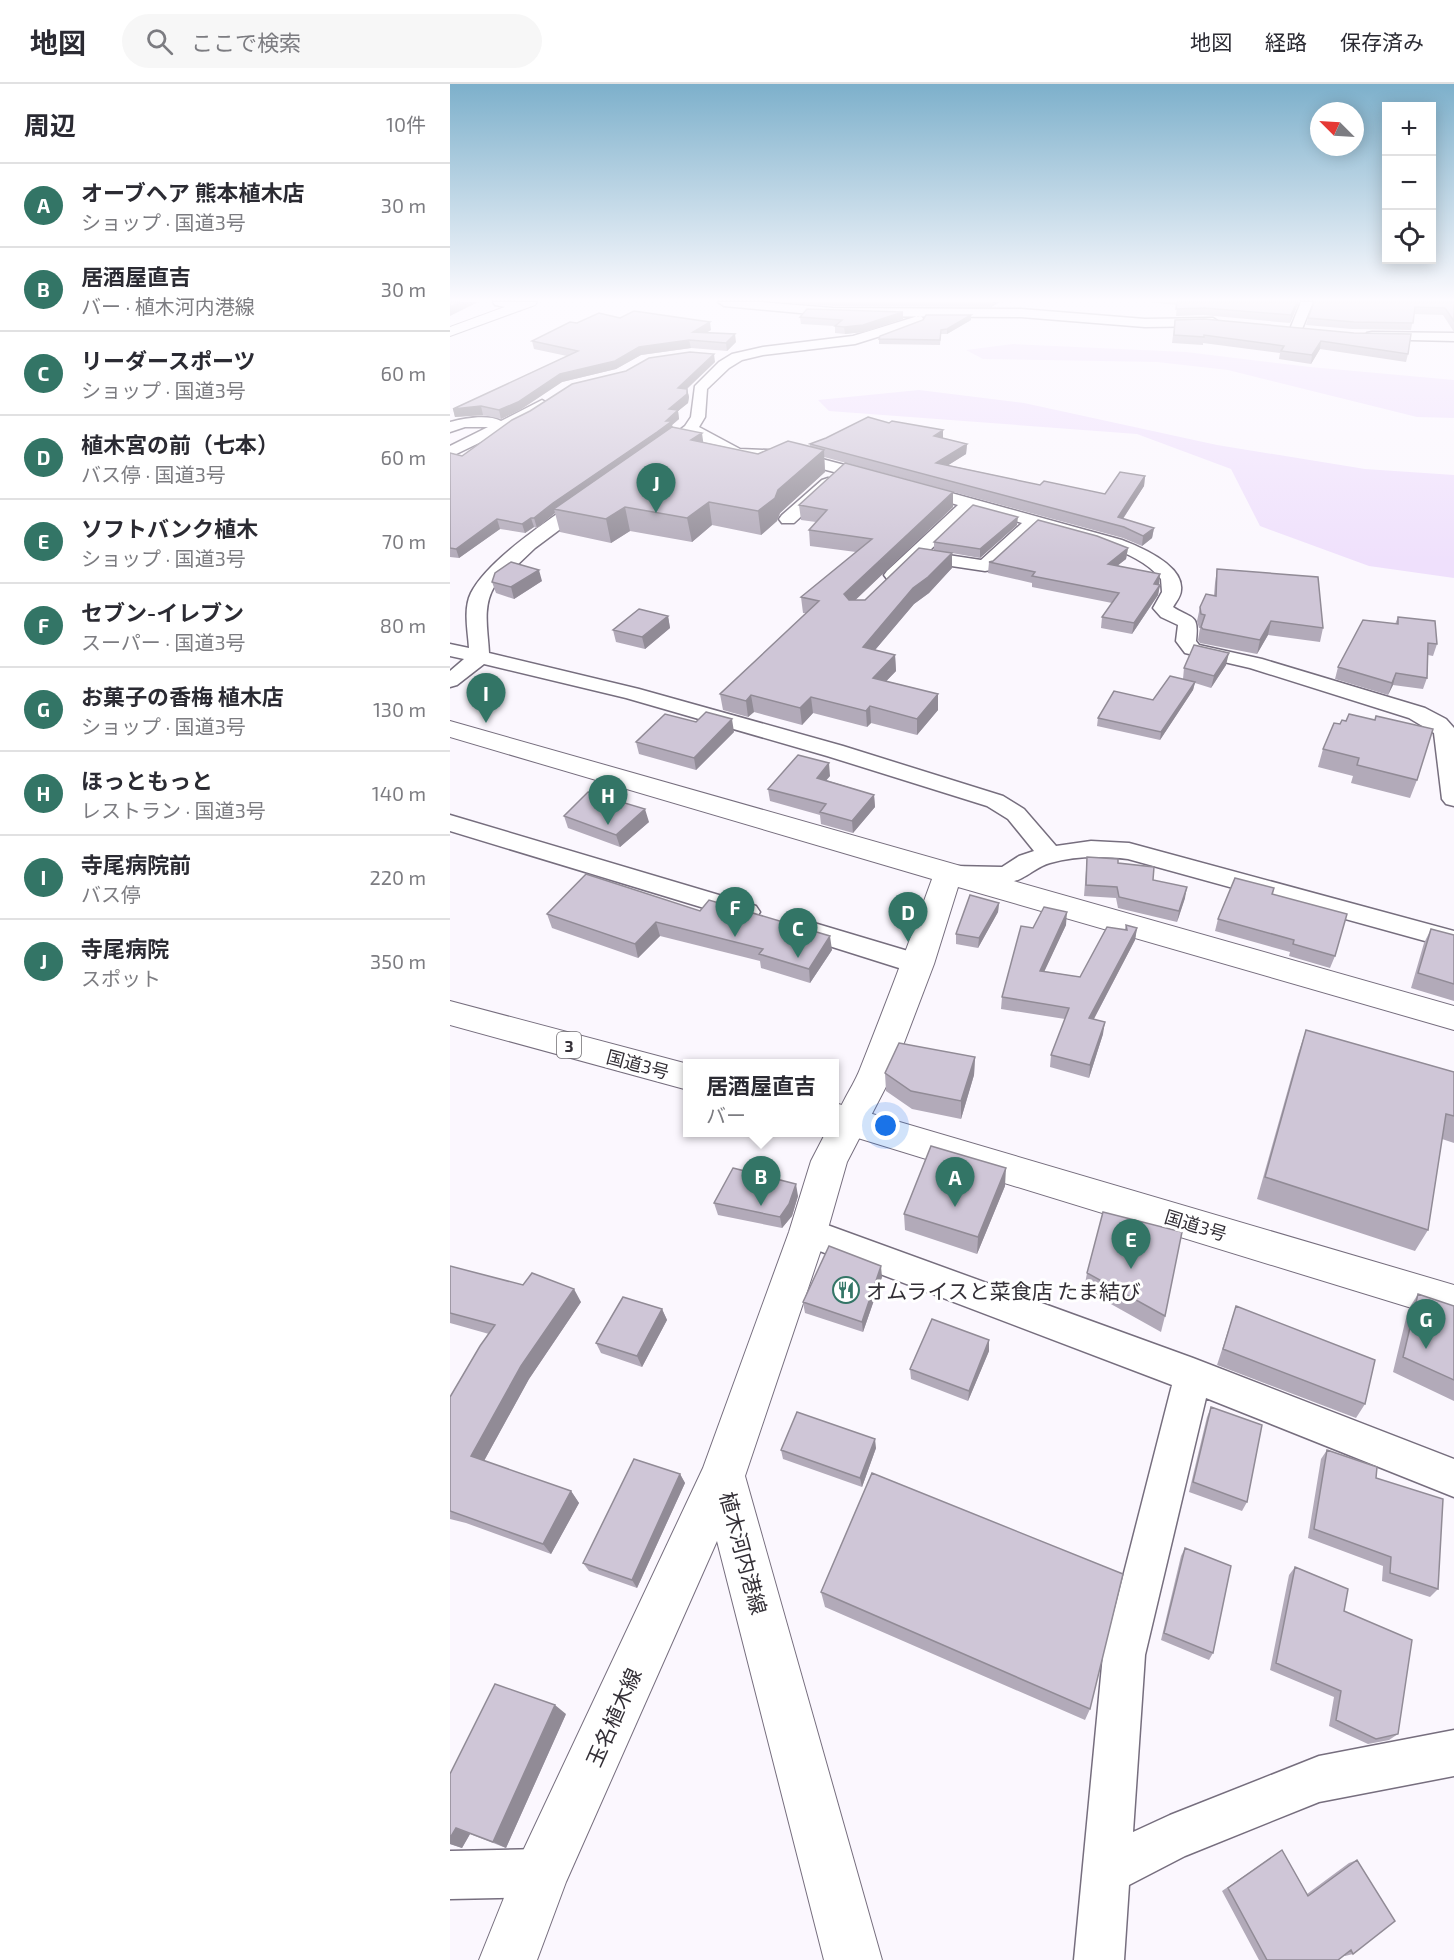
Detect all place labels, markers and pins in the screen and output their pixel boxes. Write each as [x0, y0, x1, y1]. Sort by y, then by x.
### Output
pin: J [636, 464, 676, 513]
pin: I [466, 674, 506, 723]
pin: H [588, 776, 628, 825]
pin: F [716, 888, 754, 937]
pin: D [888, 892, 928, 942]
pin: C [778, 908, 818, 958]
pin: B [742, 1156, 780, 1206]
pin: A [936, 1158, 974, 1207]
pin: E [1112, 1220, 1150, 1269]
restaurant icon: オムライスと菜食店 たま結び [831, 1275, 861, 1305]
place label: オムライスと菜食店 たま結び [866, 1278, 1141, 1303]
pin: G [1406, 1300, 1446, 1349]

